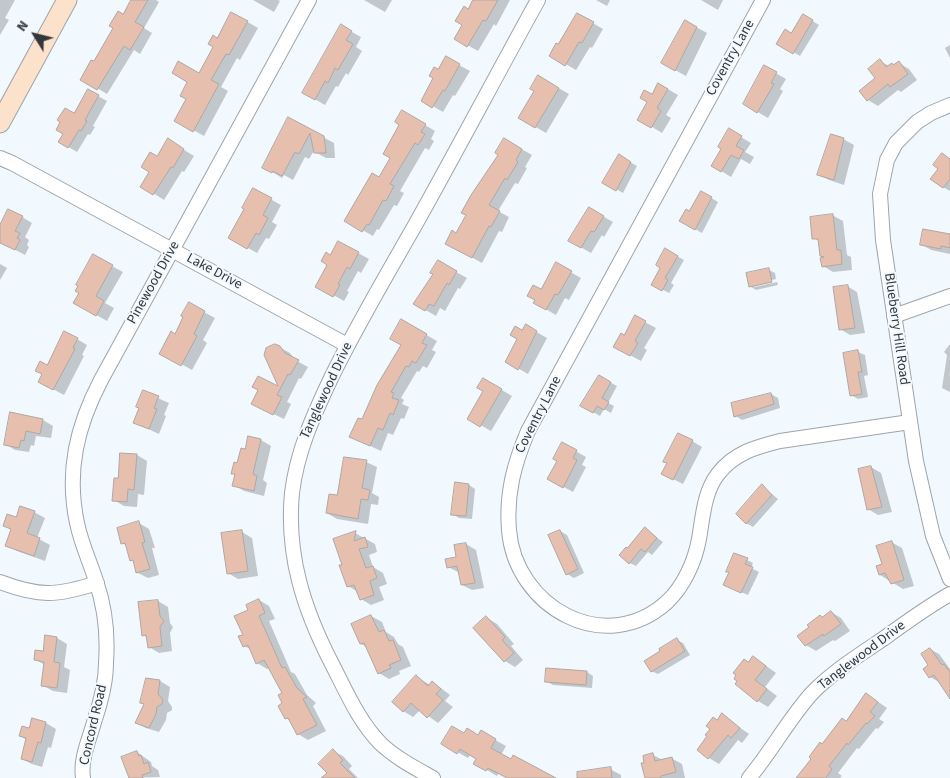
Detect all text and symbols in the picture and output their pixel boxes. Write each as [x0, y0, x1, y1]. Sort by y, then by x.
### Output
north arrow [10, 10, 60, 60]
text: N [12, 17, 34, 36]
street label: Coventry Lane [703, 17, 759, 99]
street label: Pinewood Drive [124, 239, 184, 327]
street label: Lake Drive [183, 250, 245, 294]
street label: Blueberry Hill Road [880, 272, 912, 386]
street label: Tanglewood Drive [297, 340, 357, 442]
street label: Coventry Lane [512, 374, 566, 456]
street label: Tanglewood Drive [815, 618, 909, 694]
street label: Concord Road [77, 683, 111, 767]

